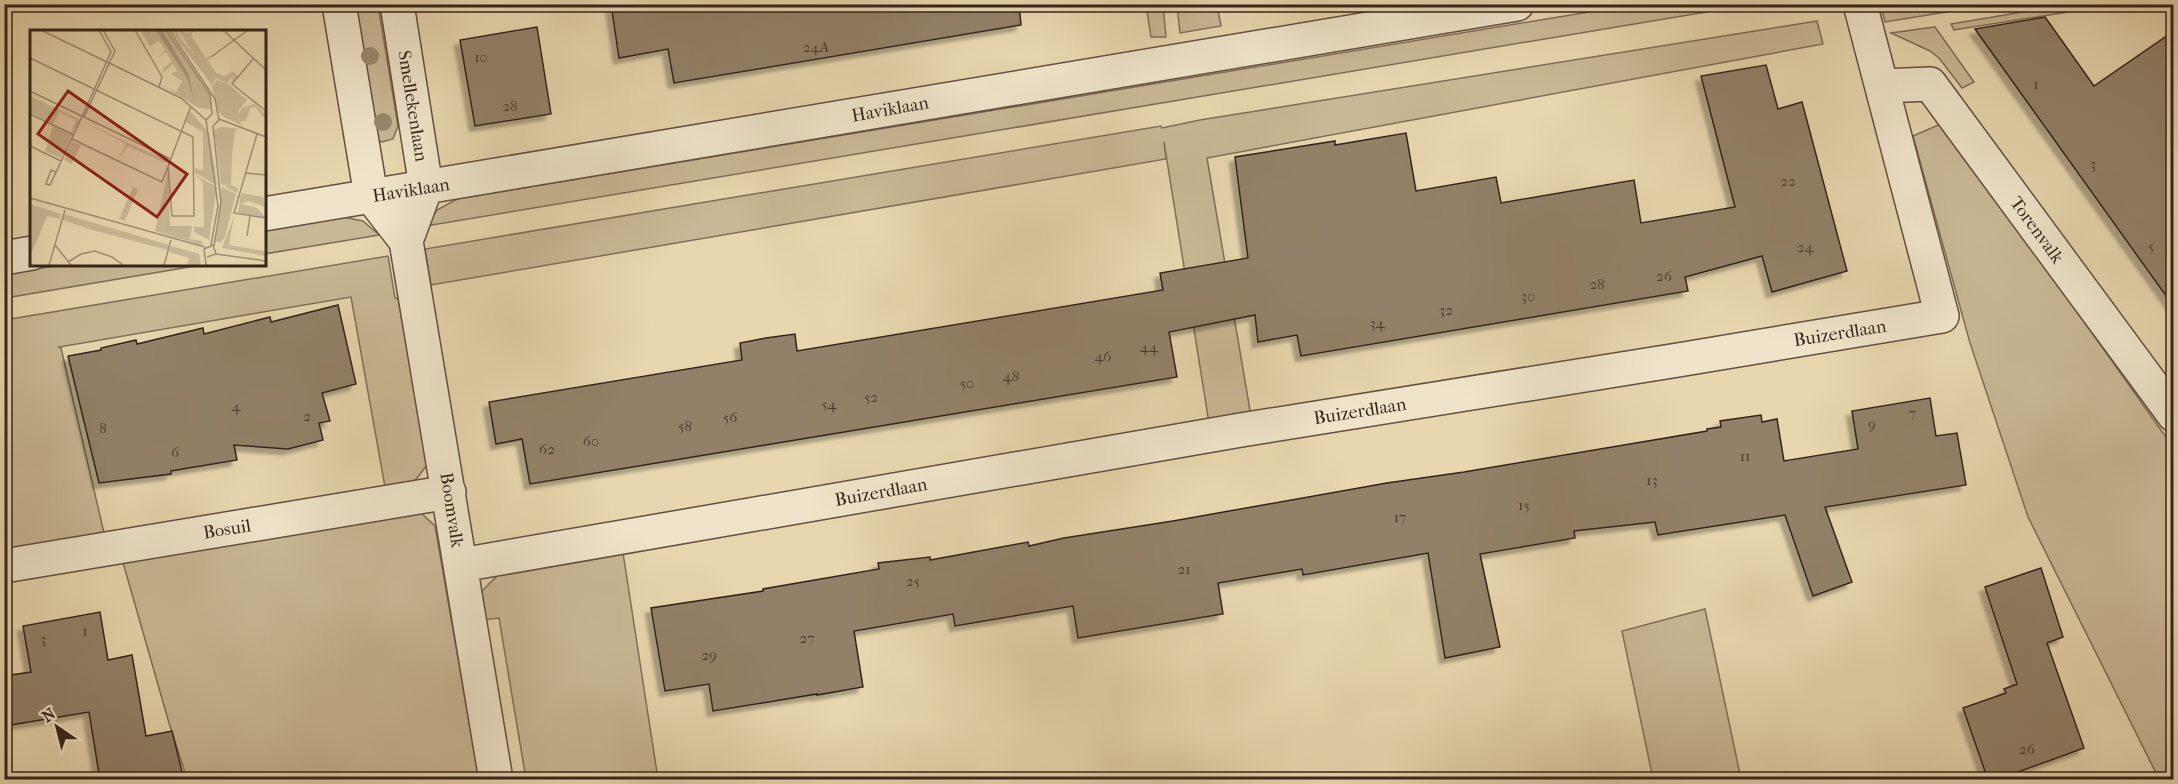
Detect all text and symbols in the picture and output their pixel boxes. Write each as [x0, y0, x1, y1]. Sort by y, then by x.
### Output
inset map [30, 30, 266, 266]
house number: 24A [803, 38, 829, 56]
house number: 10 [474, 48, 488, 66]
street label: Smellekenlaan [393, 49, 432, 164]
house number: 1 [2033, 75, 2039, 93]
street label: Haviklaan [850, 92, 931, 127]
house number: 28 [502, 97, 518, 115]
house number: 3 [2090, 155, 2096, 173]
house number: 22 [1780, 172, 1796, 190]
street label: Haviklaan [371, 174, 452, 207]
street label: Torenvalk [2005, 193, 2068, 268]
house number: 5 [2148, 237, 2154, 255]
house number: 24 [1797, 238, 1814, 256]
house number: 26 [1656, 267, 1673, 285]
house number: 28 [1589, 275, 1605, 293]
house number: 30 [1521, 287, 1535, 305]
house number: 32 [1439, 301, 1453, 319]
house number: 34 [1369, 314, 1386, 332]
street label: Buizerdlaan [1792, 316, 1888, 351]
house number: 44 [1140, 338, 1159, 356]
house number: 46 [1095, 347, 1112, 365]
house number: 48 [1003, 367, 1019, 385]
house number: 50 [960, 374, 974, 392]
house number: 52 [864, 388, 878, 406]
street label: Buizerdlaan [1312, 394, 1408, 429]
house number: 54 [821, 395, 838, 413]
house number: 4 [232, 397, 242, 415]
house number: 7 [1908, 404, 1916, 422]
house number: 2 [303, 407, 311, 425]
house number: 56 [723, 408, 738, 426]
house number: 9 [1868, 415, 1876, 433]
house number: 58 [678, 417, 692, 435]
house number: 8 [99, 419, 107, 437]
house number: 60 [583, 432, 599, 450]
house number: 62 [539, 440, 555, 458]
house number: 6 [171, 443, 180, 461]
house number: 11 [1740, 447, 1750, 465]
street label: Boomvalk [435, 471, 468, 550]
house number: 13 [1646, 471, 1658, 489]
street label: Buizerdlaan [833, 474, 929, 511]
house number: 15 [1518, 496, 1530, 514]
house number: 17 [1394, 508, 1406, 526]
street label: Bosuil [202, 515, 252, 544]
house number: 21 [1177, 560, 1191, 578]
house number: 25 [906, 572, 920, 590]
house number: 1 [82, 622, 88, 640]
house number: 27 [800, 629, 814, 647]
house number: 3 [40, 630, 46, 648]
house number: 29 [701, 646, 717, 664]
north arrow [27, 697, 87, 757]
text: N [38, 703, 60, 726]
house number: 26 [2019, 740, 2036, 758]

